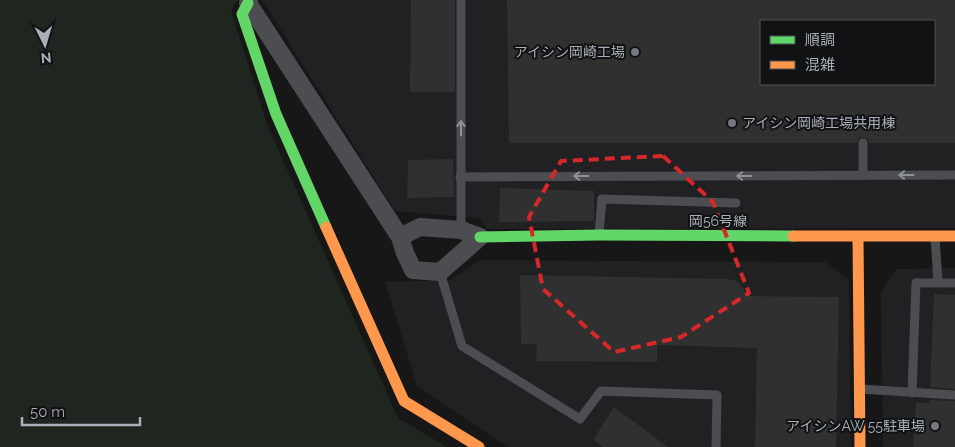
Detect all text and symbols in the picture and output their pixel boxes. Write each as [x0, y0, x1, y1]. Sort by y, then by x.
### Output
north arrow [20, 20, 70, 70]
legend [760, 20, 935, 85]
text: 順調 [805, 31, 835, 49]
place label: アイシン岡崎工場 [514, 44, 625, 60]
marker: アイシン岡崎工場 [629, 46, 641, 58]
text: N [40, 50, 52, 66]
text: 混雑 [805, 56, 835, 74]
place label: アイシン岡崎工場共用棟 [742, 115, 895, 131]
marker: アイシン岡崎工場共用棟 [726, 117, 738, 129]
one-way arrow [456, 120, 465, 136]
one-way arrow [899, 170, 915, 180]
one-way arrow [574, 171, 590, 181]
one-way arrow [736, 171, 752, 181]
street label: 岡56号線 [689, 213, 747, 229]
scale bar [22, 394, 140, 426]
text: 50 m [30, 403, 65, 421]
place label: アイシンAW 55駐車場 [786, 418, 925, 434]
marker: アイシンAW 55駐車場 [929, 420, 941, 432]

